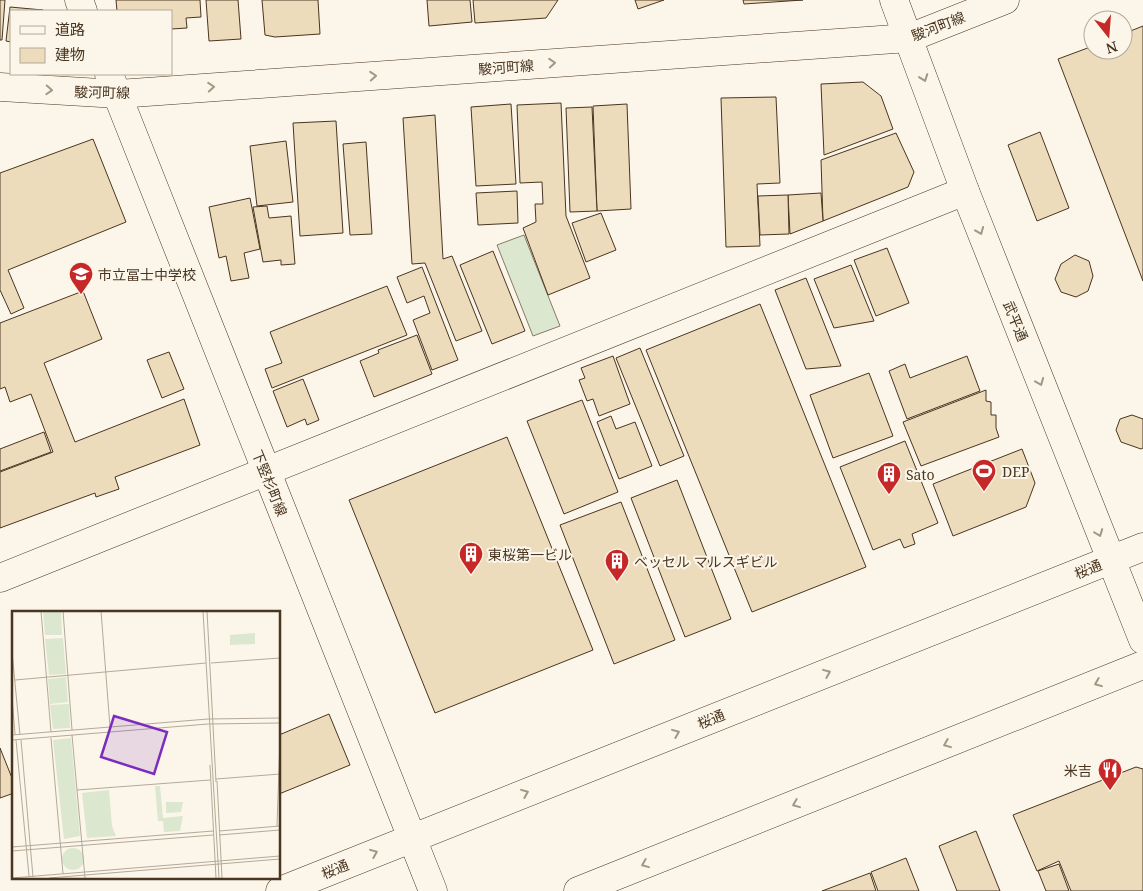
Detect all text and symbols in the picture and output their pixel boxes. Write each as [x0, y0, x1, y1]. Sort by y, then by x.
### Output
street label: 駿河町線 [908, 7, 968, 45]
legend [10, 10, 172, 75]
north arrow [1083, 10, 1133, 60]
text: 道路 [55, 19, 85, 39]
text: N [1104, 37, 1120, 59]
text: 建物 [55, 44, 85, 64]
street label: 駿河町線 [477, 56, 535, 78]
one-way arrow [549, 58, 557, 69]
one-way arrow [369, 70, 377, 81]
one-way arrow [918, 73, 928, 82]
street label: 駿河町線 [74, 82, 130, 102]
one-way arrow [207, 82, 215, 93]
one-way arrow [45, 84, 53, 95]
one-way arrow [974, 226, 984, 235]
school or university icon: 市立冨士中学校 [68, 261, 94, 295]
place label: 市立冨士中学校 [98, 265, 196, 284]
street label: 武平通 [999, 298, 1033, 344]
one-way arrow [1034, 377, 1044, 386]
street label: 下竪杉町線 [248, 447, 292, 519]
sports icon: DEP [971, 458, 997, 492]
building icon: Sato [876, 461, 902, 495]
place label: DEP [1002, 462, 1029, 481]
place label: Sato [906, 465, 935, 484]
one-way arrow [1093, 528, 1103, 537]
building icon: 東桜第一ビル [458, 541, 484, 575]
place label: 東桜第一ビル [488, 545, 572, 564]
building icon: ベッセル マルスギビル [604, 548, 630, 582]
place label: ベッセル マルスギビル [634, 552, 778, 571]
street label: 桜通 [1071, 555, 1105, 583]
inset map [12, 611, 280, 878]
one-way arrow [822, 669, 831, 680]
one-way arrow [1094, 677, 1103, 687]
street label: 桜通 [694, 705, 728, 733]
one-way arrow [671, 729, 680, 739]
one-way arrow [943, 737, 952, 748]
restaurant icon: 米吉 [1097, 757, 1123, 791]
place label: 米吉 [1064, 761, 1092, 780]
one-way arrow [520, 789, 528, 799]
one-way arrow [792, 798, 801, 808]
one-way arrow [369, 849, 378, 859]
street label: 桜通 [318, 855, 352, 883]
one-way arrow [641, 858, 650, 868]

